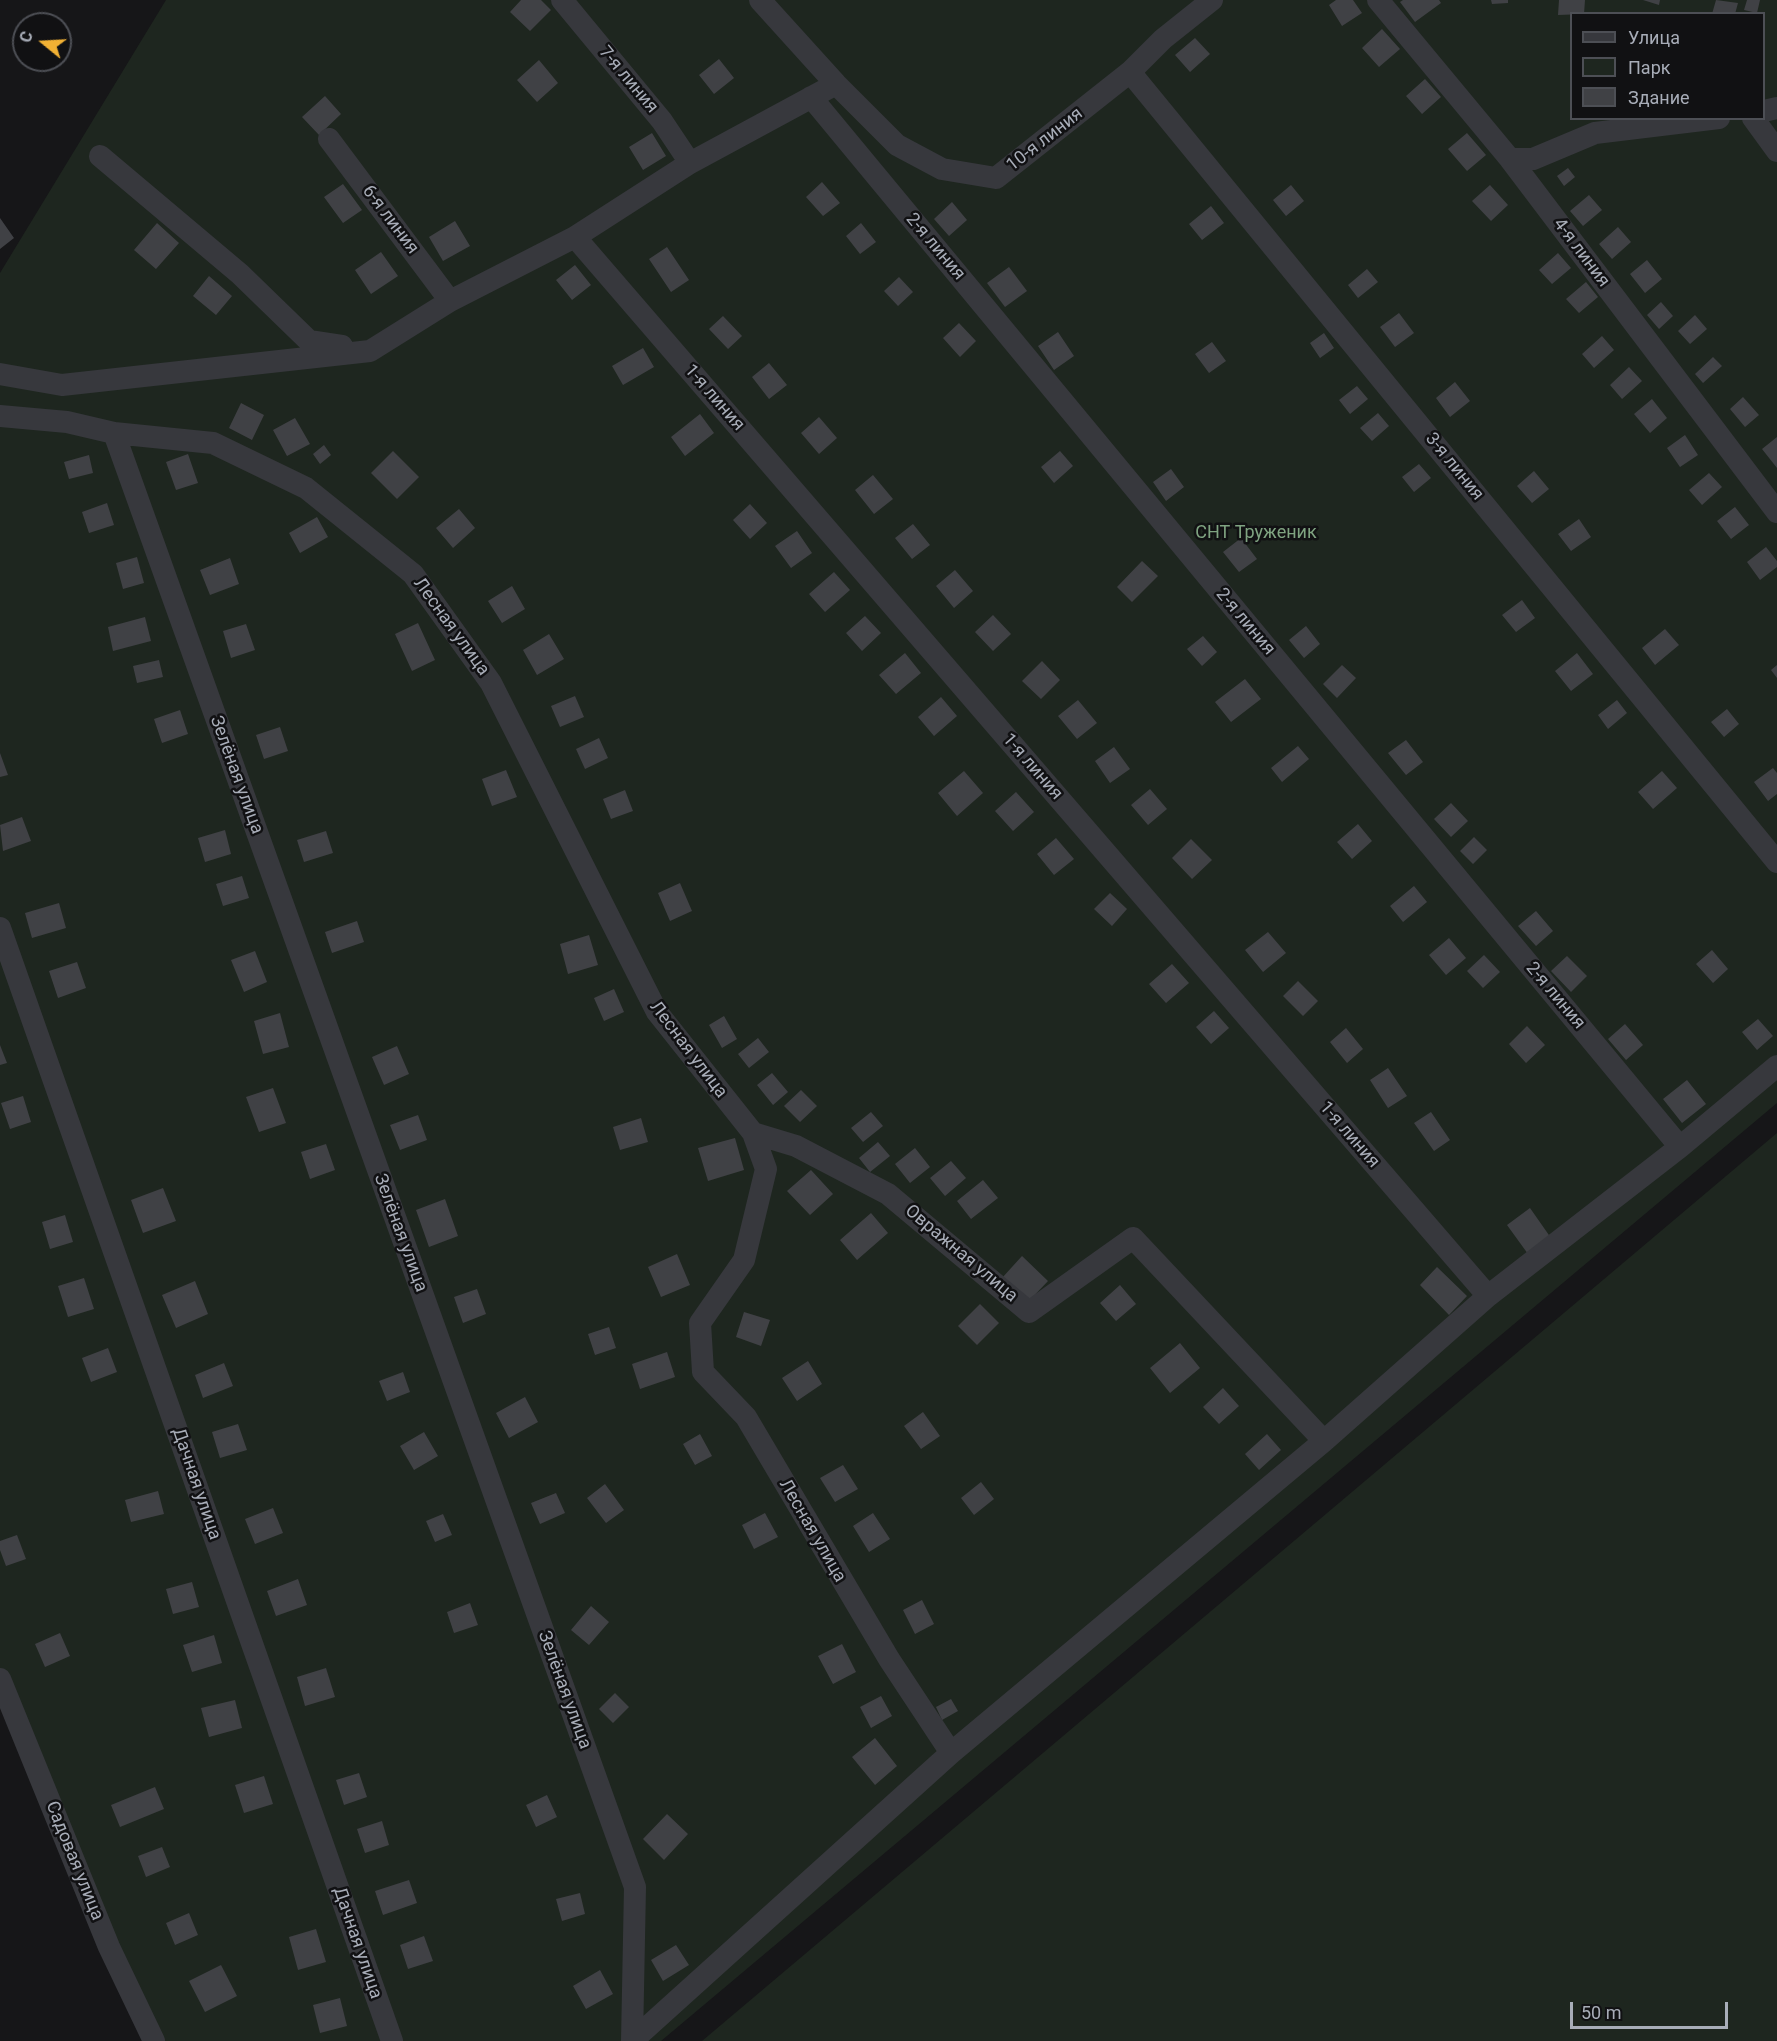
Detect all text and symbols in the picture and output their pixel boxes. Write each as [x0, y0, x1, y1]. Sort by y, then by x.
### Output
north arrow [12, 12, 72, 72]
legend [1570, 12, 1765, 120]
text: Улица [1628, 27, 1680, 48]
text: С [16, 29, 37, 45]
street label: 7-я линия [594, 42, 662, 118]
text: Парк [1628, 57, 1670, 78]
text: Здание [1628, 87, 1690, 108]
street label: 10-я линия [1002, 103, 1088, 177]
street label: 6-я линия [357, 181, 423, 259]
street label: 2-я линия [901, 209, 969, 285]
street label: 4-я линия [1548, 214, 1614, 292]
street label: 1-я линия [679, 360, 749, 436]
street label: 3-я линия [1420, 429, 1488, 505]
park label: СНТ Труженик [1195, 522, 1317, 544]
street label: Лесная улица [408, 574, 494, 680]
street label: 2-я линия [1211, 584, 1279, 660]
street label: Зелёная улица [205, 713, 267, 837]
street label: 1-я линия [997, 729, 1067, 805]
street label: 2-я линия [1521, 958, 1589, 1034]
street label: Лесная улица [645, 997, 731, 1103]
street label: 1-я линия [1314, 1097, 1384, 1173]
street label: Зелёная улица [369, 1171, 431, 1295]
street label: Овражная улица [900, 1201, 1022, 1307]
street label: Дачная улица [167, 1425, 225, 1543]
street label: Лесная улица [774, 1476, 850, 1586]
street label: Зелёная улица [533, 1628, 595, 1752]
street label: Садовая улица [40, 1798, 108, 1924]
street label: Дачная улица [328, 1884, 386, 2002]
scale bar [1573, 1990, 1730, 2028]
text: 50 m [1581, 2002, 1621, 2023]

